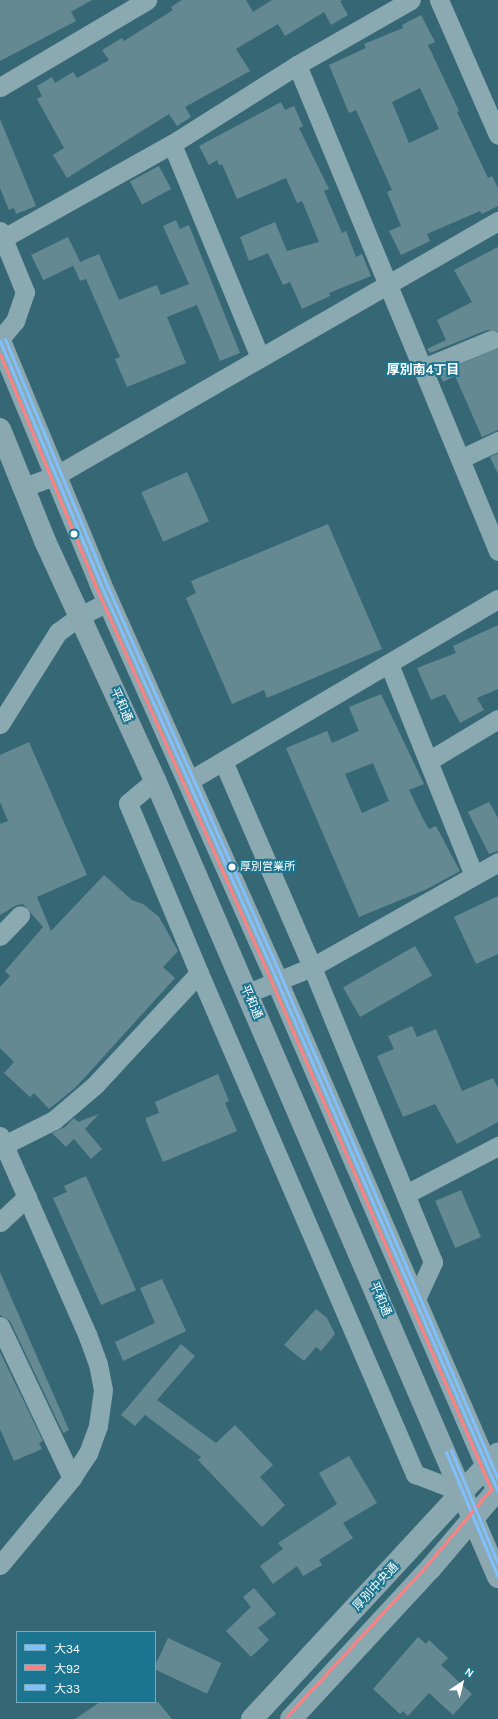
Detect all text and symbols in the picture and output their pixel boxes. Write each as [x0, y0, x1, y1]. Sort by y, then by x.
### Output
district label: 厚別南4丁目 [387, 362, 459, 378]
unlabelled marker [69, 529, 79, 539]
street label: 平和通 [107, 686, 135, 724]
place label: 厚別営業所 [240, 860, 295, 874]
marker: 厚別営業所 [227, 862, 237, 872]
street label: 平和通 [237, 983, 265, 1021]
street label: 平和通 [366, 1280, 394, 1318]
street label: 厚別中央通 [350, 1560, 402, 1614]
legend [16, 1631, 156, 1703]
text: 大34 [54, 1642, 80, 1656]
text: 大92 [54, 1662, 80, 1676]
north arrow [442, 1663, 482, 1703]
text: N [462, 1665, 476, 1680]
text: 大33 [54, 1682, 80, 1696]

